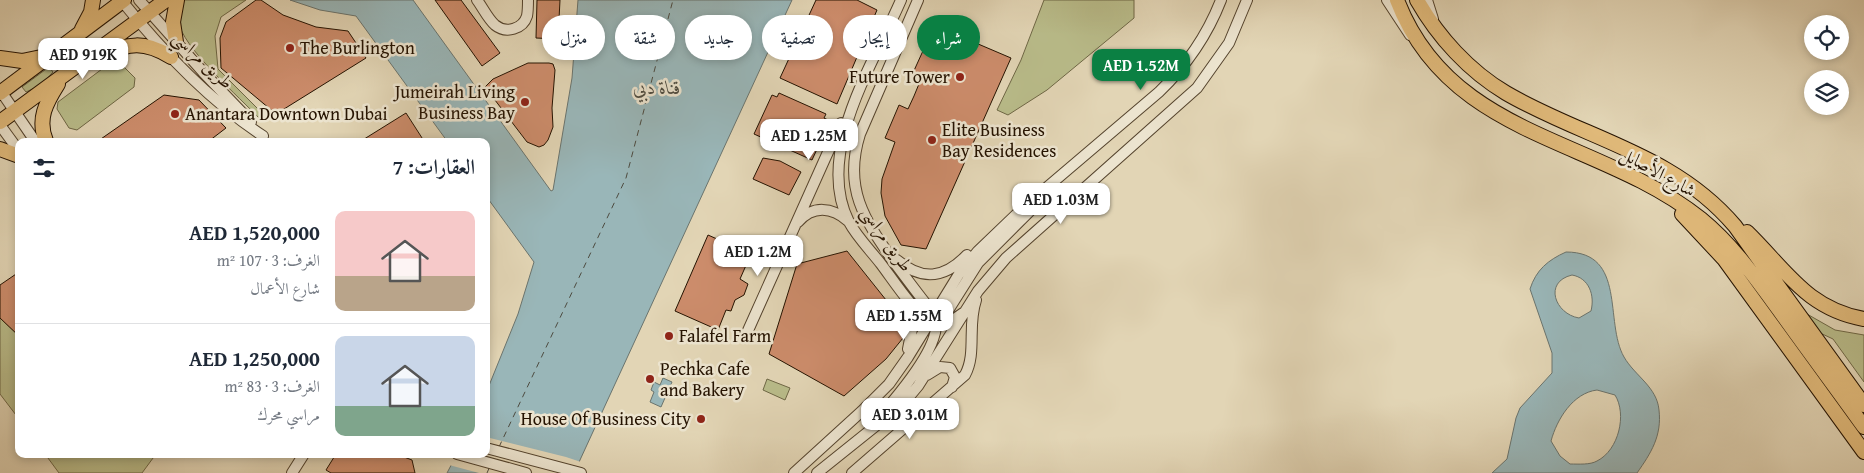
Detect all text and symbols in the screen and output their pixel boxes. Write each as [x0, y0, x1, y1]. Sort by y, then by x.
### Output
chip: منزل [542, 15, 605, 60]
chip: شقة [615, 15, 675, 60]
chip: جديد [685, 15, 752, 60]
chip: تصفية [762, 15, 833, 60]
chip: إيجار [843, 15, 907, 60]
chip: شراء [917, 15, 980, 60]
map controls [1804, 15, 1849, 115]
button: locate [1804, 15, 1849, 60]
street label: طريق مراسي [164, 24, 240, 98]
place label: The Burlington [300, 34, 415, 61]
pin: AED 919K [31, 38, 135, 80]
text: AED 919K [49, 42, 117, 66]
marker: The Burlington [284, 42, 296, 54]
pin: AED 1.52M [1084, 48, 1198, 91]
text: AED 1.52M [1103, 53, 1179, 77]
place label: Future Tower [849, 63, 951, 90]
button: layers [1804, 70, 1849, 115]
marker: Future Tower [954, 71, 966, 83]
water label: قناة دبي [633, 73, 681, 103]
place label: Jumeirah Living Business Bay [393, 78, 515, 126]
marker: Jumeirah Living Business Bay [519, 96, 531, 108]
place label: Anantara Downtown Dubai [185, 100, 388, 127]
marker: Anantara Downtown Dubai [169, 108, 181, 120]
place label: Elite Business Bay Residences [942, 116, 1056, 164]
pin: AED 1.25M [752, 119, 866, 161]
text: AED 1.25M [771, 123, 847, 147]
marker: Elite Business Bay Residences [926, 134, 938, 146]
street label: شارع الأصايل [1615, 140, 1701, 205]
text: العقارات: 7 [393, 151, 475, 182]
icon: filters [30, 154, 58, 182]
pin: AED 1.03M [1004, 182, 1118, 225]
text: AED 1.03M [1023, 187, 1099, 211]
street label: طريق مراسي [852, 200, 920, 279]
text: AED 1,520,000 [189, 217, 320, 248]
icon: home [375, 231, 435, 291]
pin: AED 1.2M [706, 234, 810, 277]
text: AED 1.2M [724, 239, 792, 263]
text: الغرف: 3 · 107 m² [217, 248, 320, 272]
text: شارع الأعمال [250, 276, 320, 300]
pin: AED 1.55M [847, 298, 961, 341]
text: AED 1.55M [866, 303, 942, 327]
place label: Falafel Farm [679, 322, 771, 349]
marker: Falafel Farm [663, 330, 675, 342]
text: AED 1,250,000 [189, 343, 320, 374]
place label: Pechka Cafe and Bakery [660, 355, 750, 403]
icon: home [375, 356, 435, 416]
marker: Pechka Cafe and Bakery [644, 373, 656, 385]
text: الغرف: 3 · 83 m² [224, 374, 320, 398]
pin: AED 3.01M [853, 398, 967, 440]
text: مراسي محرك [257, 402, 320, 426]
text: AED 3.01M [872, 402, 948, 426]
place label: House Of Business City [521, 405, 691, 432]
marker: House Of Business City [695, 413, 707, 425]

